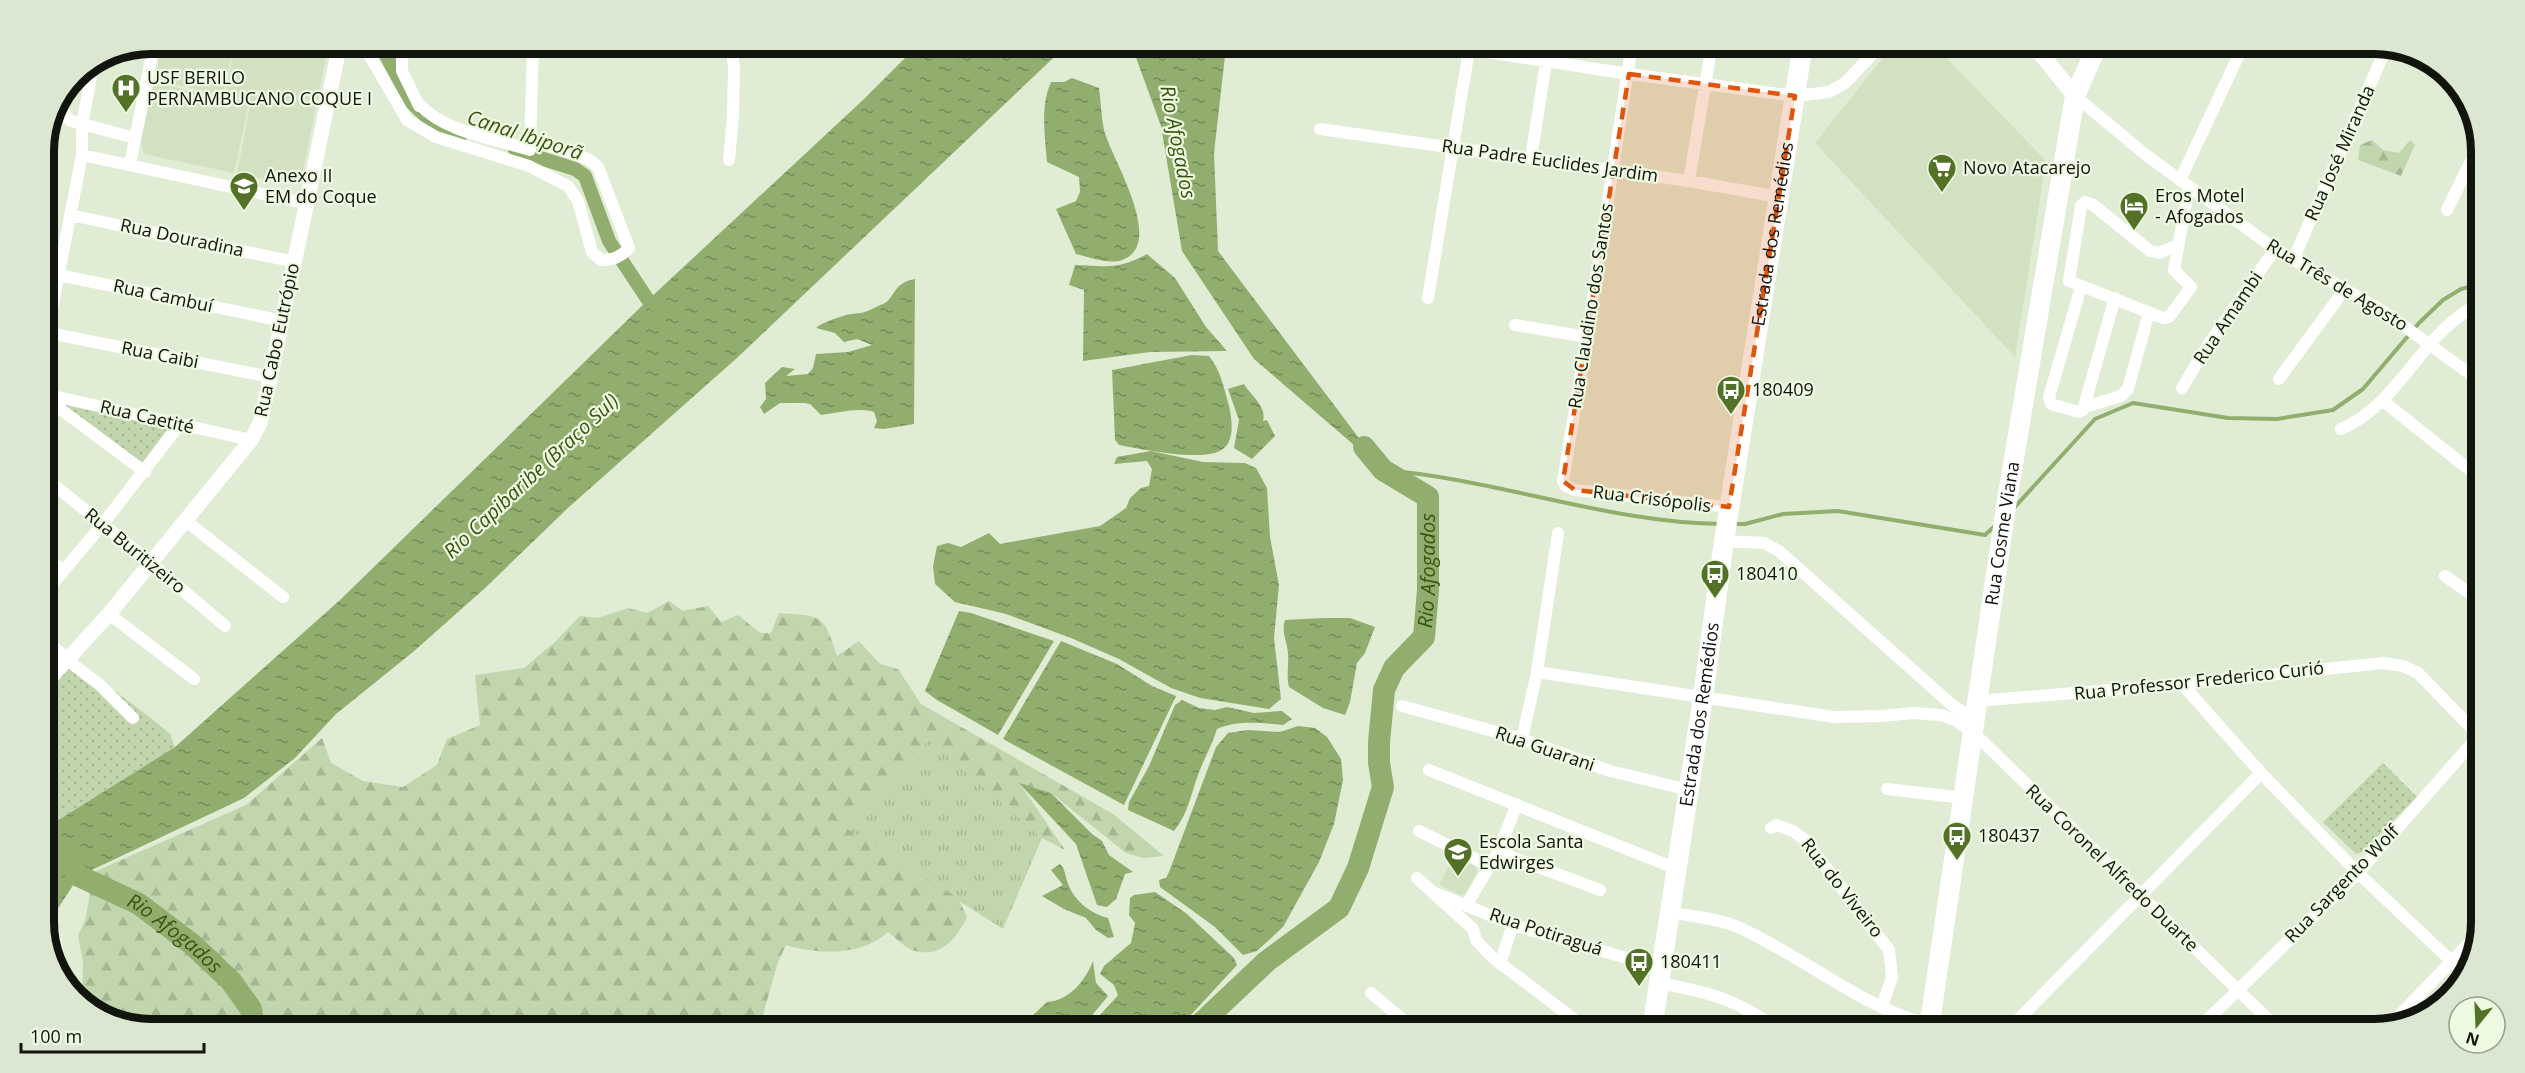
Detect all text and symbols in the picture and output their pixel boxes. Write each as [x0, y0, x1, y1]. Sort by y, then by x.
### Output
place label: USF BERILO PERNAMBUCANO COQUE I [147, 65, 372, 110]
hospital icon: USF BERILO PERNAMBUCANO COQUE I [110, 72, 142, 114]
street label: Rua José Miranda [2298, 81, 2380, 224]
water label: Rio Afogados [1154, 83, 1203, 201]
water label: Canal Ibiporã [464, 103, 586, 166]
street label: Rua Padre Euclides Jardim [1440, 133, 1660, 187]
street label: Estrada dos Remédios [1745, 140, 1798, 328]
supermarket icon: Novo Atacarejo [1926, 152, 1958, 194]
place label: Novo Atacarejo [1963, 155, 2091, 179]
place label: Anexo II EM do Coque [265, 163, 377, 208]
school or university icon: Anexo II EM do Coque [228, 170, 260, 212]
place label: Eros Motel - Afogados [2155, 183, 2245, 228]
hotel icon: Eros Motel - Afogados [2118, 190, 2150, 232]
street label: Rua Claudino dos Santos [1562, 201, 1618, 410]
street label: Rua Douradina [118, 212, 246, 262]
street label: Rua Três de Agosto [2262, 232, 2413, 336]
street label: Rua Cabo Eutrópio [248, 261, 304, 419]
street label: Rua Amambi [2187, 266, 2267, 369]
street label: Rua Cambuí [111, 273, 216, 317]
street label: Rua Caibi [119, 335, 201, 373]
bus stop icon: 180409 [1715, 374, 1747, 416]
place label: 180409 [1752, 377, 1814, 401]
water label: Rio Capibaribe (Braço Sul) [437, 387, 624, 564]
street label: Rua Caetité [98, 394, 197, 438]
street label: Rua Cosme Viana [1979, 459, 2024, 607]
street label: Rua Crisópolis [1592, 479, 1713, 517]
street label: Rua Buritizeiro [80, 502, 191, 598]
water label: Rio Afogados [1411, 513, 1441, 629]
bus stop icon: 180410 [1699, 558, 1731, 600]
place label: 180410 [1736, 561, 1798, 585]
street label: Estrada dos Remédios [1673, 621, 1724, 808]
street label: Rua Professor Frederico Curió [2073, 655, 2325, 705]
street label: Rua Guarani [1492, 720, 1598, 776]
street label: Rua Coronel Alfredo Duarte [2021, 778, 2204, 956]
street label: Rua Sargento Wolf [2279, 819, 2404, 947]
bus stop icon: 180437 [1941, 820, 1973, 862]
place label: 180437 [1978, 823, 2040, 847]
place label: Escola Santa Edwirges [1479, 829, 1584, 874]
street label: Rua do Viveiro [1796, 833, 1889, 942]
school or university icon: Escola Santa Edwirges [1442, 836, 1474, 878]
water label: Rio Afogados [123, 886, 229, 979]
street label: Rua Potiraguá [1487, 901, 1606, 961]
bus stop icon: 180411 [1623, 946, 1655, 988]
place label: 180411 [1660, 949, 1722, 973]
north arrow [2447, 995, 2507, 1055]
scale bar [21, 1016, 204, 1054]
text: 100 m [30, 1024, 82, 1048]
text: N [2463, 1027, 2482, 1052]

